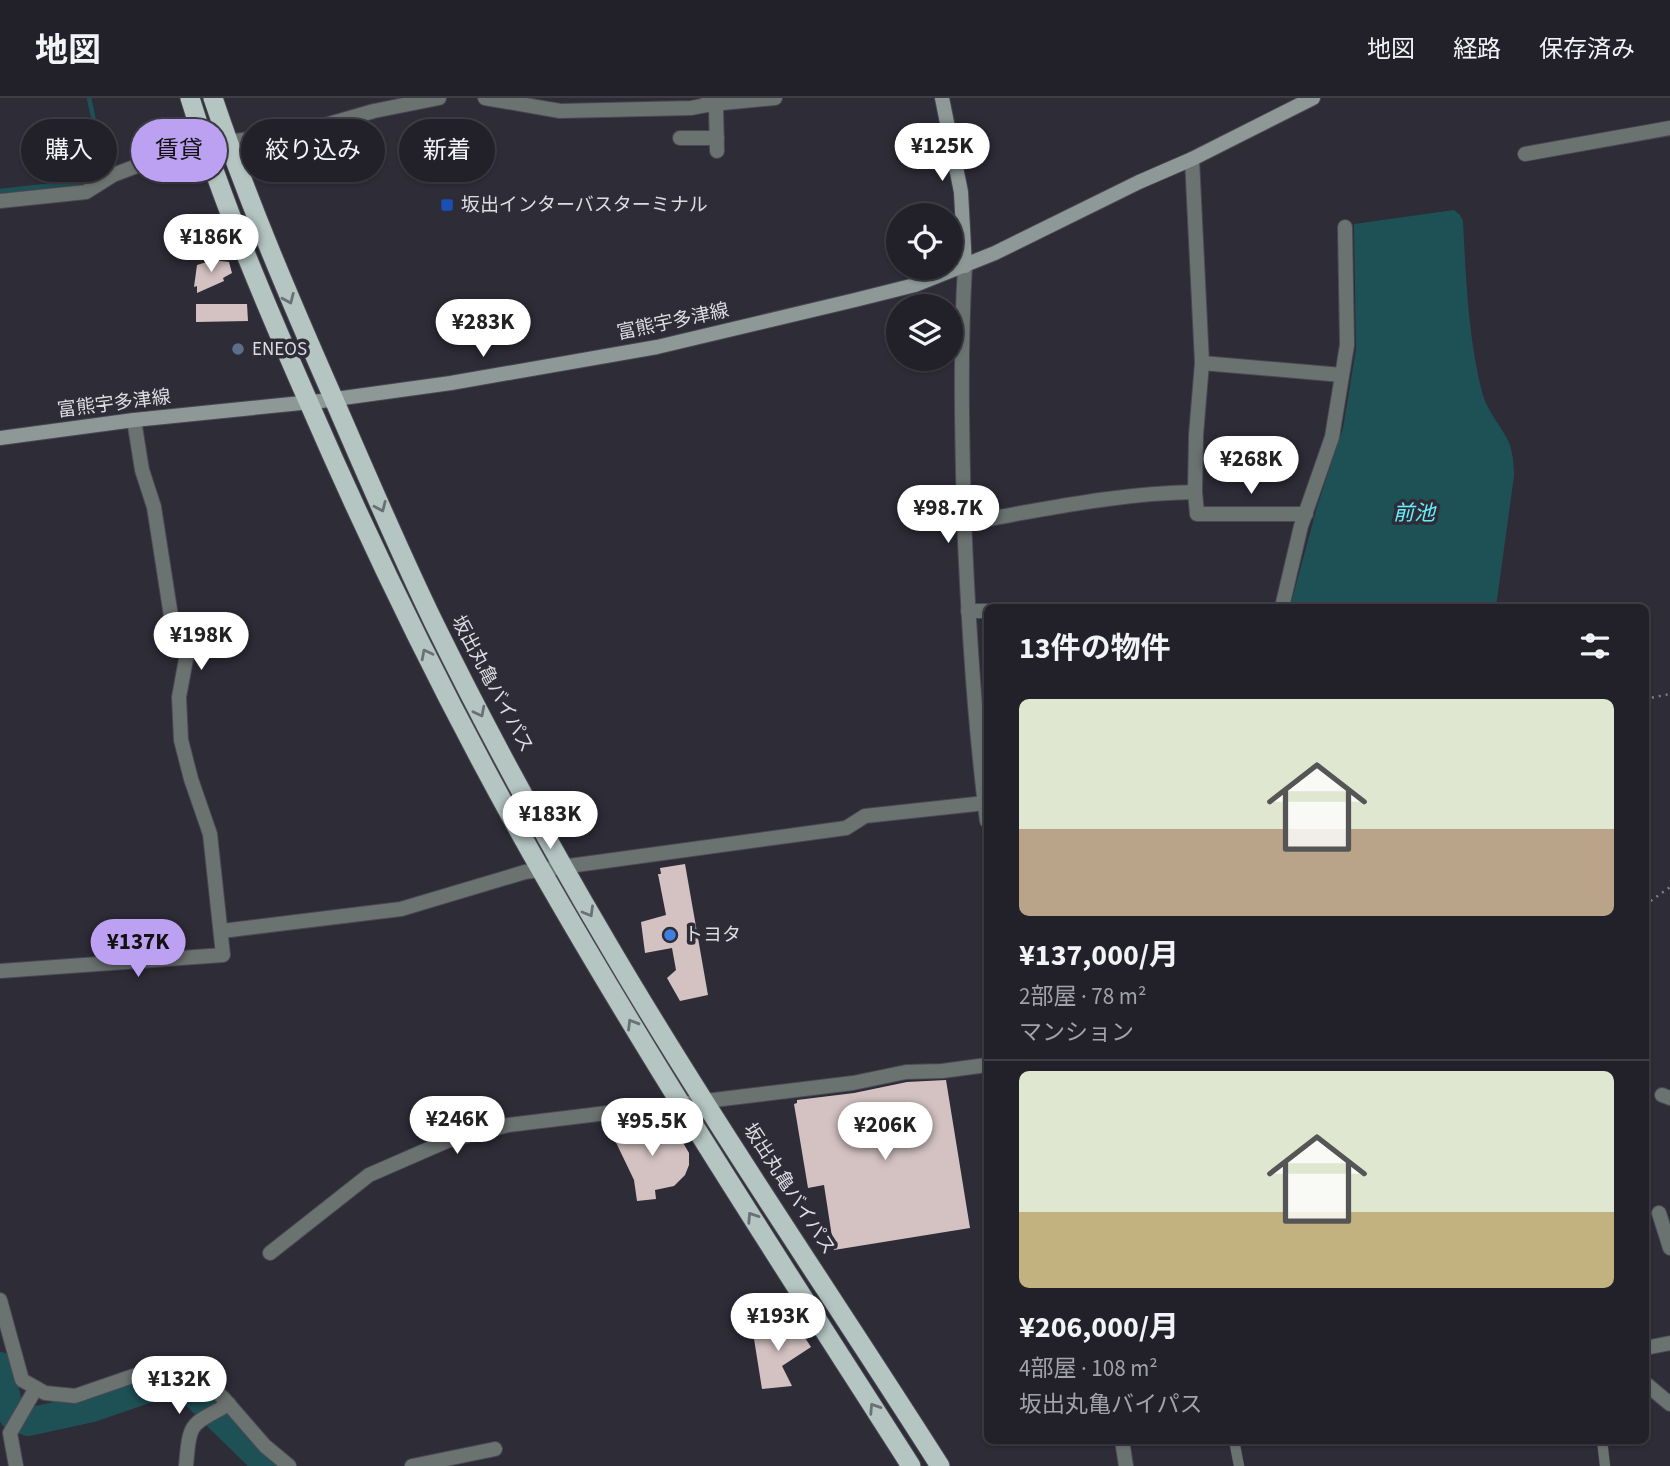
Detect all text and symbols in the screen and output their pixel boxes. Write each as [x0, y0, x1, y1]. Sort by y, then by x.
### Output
text: 地図 [35, 27, 101, 74]
text: 地図 [1367, 32, 1415, 67]
text: 経路 [1453, 32, 1501, 67]
text: 保存済み [1539, 32, 1635, 67]
chip: 購入 [21, 119, 117, 182]
chip: 賃貸 [131, 119, 227, 182]
chip: 絞り込み [241, 119, 385, 182]
chip: 新着 [399, 119, 495, 182]
pin: ¥125K [893, 123, 991, 183]
text: ¥125K [911, 129, 973, 162]
place label: 坂出インターバスターミナル [461, 192, 708, 219]
marker: 坂出インターバスターミナル [439, 197, 455, 213]
map controls [886, 203, 963, 371]
button: locate [886, 203, 963, 280]
pin: ¥186K [162, 214, 260, 274]
text: ¥186K [180, 220, 242, 253]
one-way arrow [281, 293, 295, 305]
button: layers [886, 294, 963, 371]
street label: 富熊宇多津線 [614, 297, 732, 347]
pin: ¥283K [434, 300, 532, 359]
text: ¥283K [452, 305, 514, 338]
place label: ENEOS [252, 336, 307, 363]
marker: ENEOS [230, 341, 246, 357]
street label: 富熊宇多津線 [56, 384, 172, 424]
pin: ¥268K [1202, 436, 1300, 496]
text: ¥268K [1220, 442, 1282, 475]
pin: ¥98.7K [891, 486, 1005, 545]
text: ¥98.7K [913, 491, 983, 524]
water label: 前池 [1393, 498, 1437, 528]
one-way arrow [373, 500, 387, 513]
street label: 坂出丸亀バイパス [444, 611, 540, 757]
pin: ¥198K [152, 612, 250, 672]
text: ¥198K [170, 618, 232, 651]
text: 13件の物件 [1019, 627, 1171, 670]
icon: filters [1576, 627, 1614, 665]
one-way arrow [420, 649, 434, 661]
one-way arrow [472, 705, 486, 717]
icon: home [1254, 744, 1380, 870]
pin: ¥183K [501, 792, 599, 851]
text: ¥183K [519, 797, 581, 830]
one-way arrow [581, 904, 594, 917]
pin: ¥137K [89, 920, 187, 979]
place label: トヨタ [684, 922, 741, 949]
text: ¥137K [107, 925, 169, 958]
marker: トヨタ [662, 927, 678, 943]
text: ¥137,000/月 [1019, 934, 1179, 977]
text: 2部屋 · 78 m² [1019, 980, 1146, 1013]
text: マンション [1019, 1016, 1134, 1049]
one-way arrow [627, 1018, 640, 1031]
pin: ¥246K [408, 1096, 506, 1156]
pin: ¥95.5K [595, 1098, 709, 1158]
text: ¥246K [426, 1102, 488, 1135]
pin: ¥206K [836, 1102, 934, 1162]
text: ¥95.5K [617, 1104, 687, 1137]
text: ¥206K [854, 1108, 916, 1141]
icon: home [1254, 1116, 1380, 1242]
street label: 坂出丸亀バイパス [736, 1118, 842, 1260]
one-way arrow [747, 1211, 760, 1224]
pin: ¥193K [729, 1294, 827, 1353]
text: ¥193K [747, 1299, 809, 1332]
text: ¥206,000/月 [1019, 1306, 1179, 1349]
text: 4部屋 · 108 m² [1019, 1352, 1158, 1385]
pin: ¥132K [130, 1356, 228, 1416]
text: ¥132K [148, 1362, 210, 1395]
text: 坂出丸亀バイパス [1019, 1388, 1203, 1421]
one-way arrow [870, 1403, 883, 1416]

